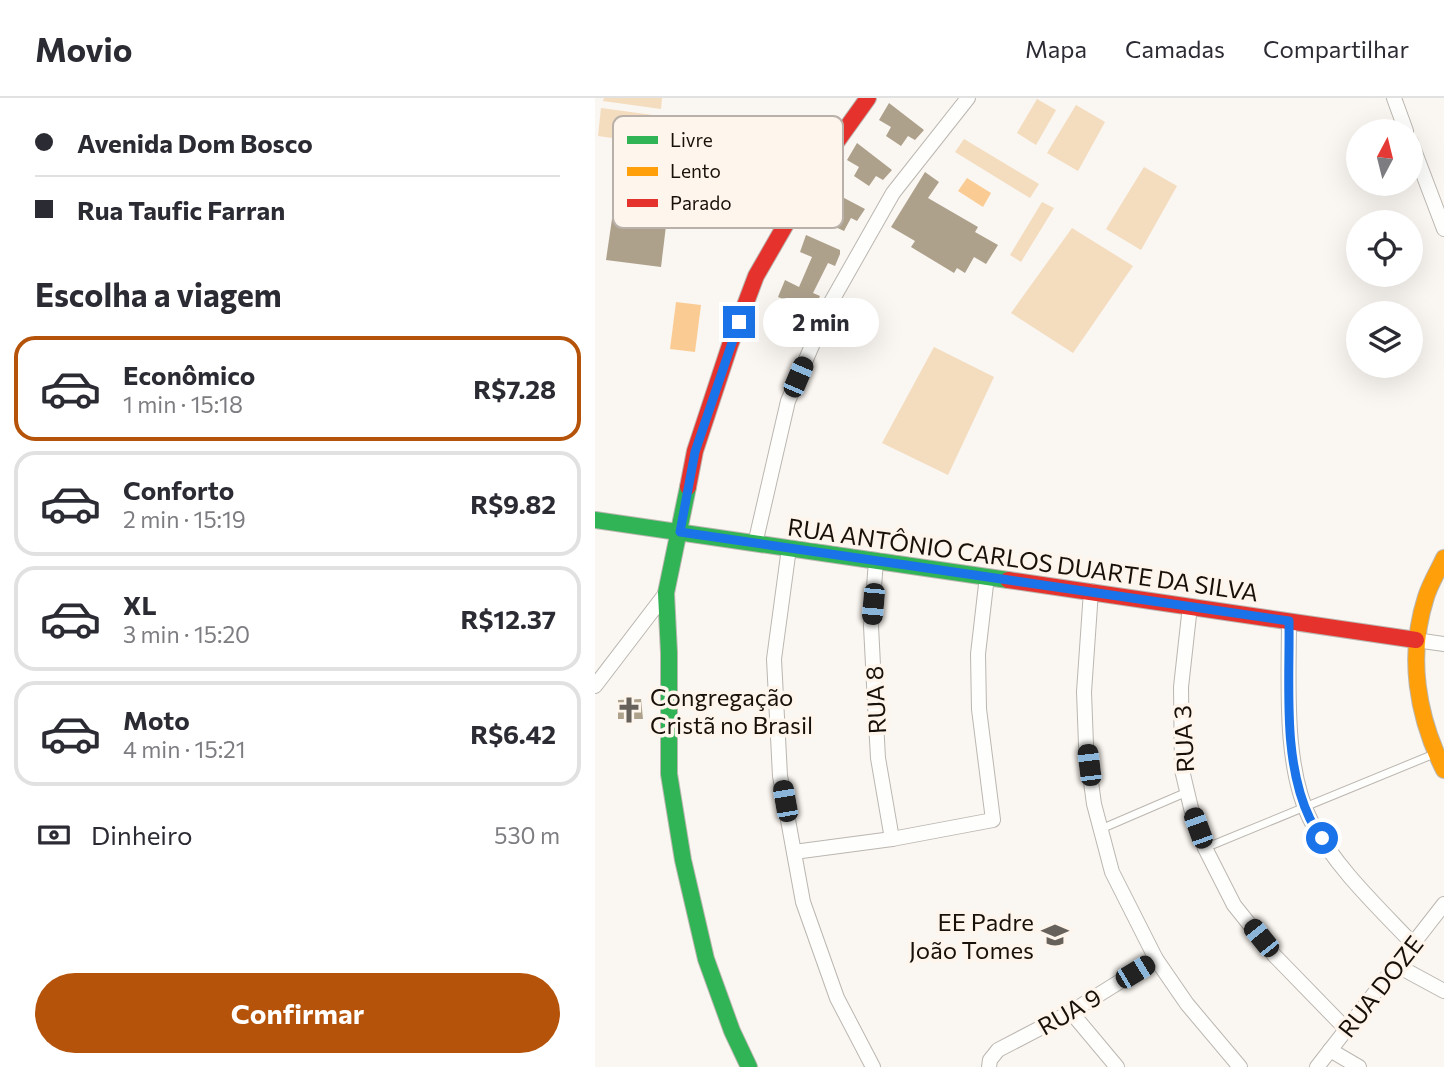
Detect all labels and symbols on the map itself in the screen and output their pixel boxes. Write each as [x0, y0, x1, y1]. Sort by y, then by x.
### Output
legend [613, 116, 843, 228]
north arrow [1346, 119, 1423, 196]
text: Livre [670, 128, 713, 151]
text: Lento [670, 159, 721, 182]
text: Parado [670, 191, 732, 214]
callout: 2 min [763, 298, 879, 346]
route end [723, 306, 755, 338]
car [781, 354, 816, 400]
street label: RUA ANTÔNIO CARLOS DUARTE DA SILVA [786, 512, 1260, 606]
car [861, 582, 886, 626]
street label: RUA 8 [859, 665, 891, 735]
place label: Congregação Cristã no Brasil [650, 682, 813, 739]
church icon: Congregação Cristã no Brasil [614, 695, 644, 725]
street label: RUA 3 [1167, 705, 1199, 773]
car [1077, 743, 1102, 787]
car [772, 778, 799, 824]
car [1181, 805, 1216, 851]
route start [1306, 822, 1338, 854]
place label: EE Padre João Tomes [909, 907, 1034, 964]
car [1240, 915, 1283, 961]
school or university icon: EE Padre João Tomes [1040, 920, 1070, 950]
street label: RUA DOZE [1331, 929, 1429, 1043]
car [1112, 952, 1159, 992]
street label: RUA 9 [1032, 981, 1106, 1041]

